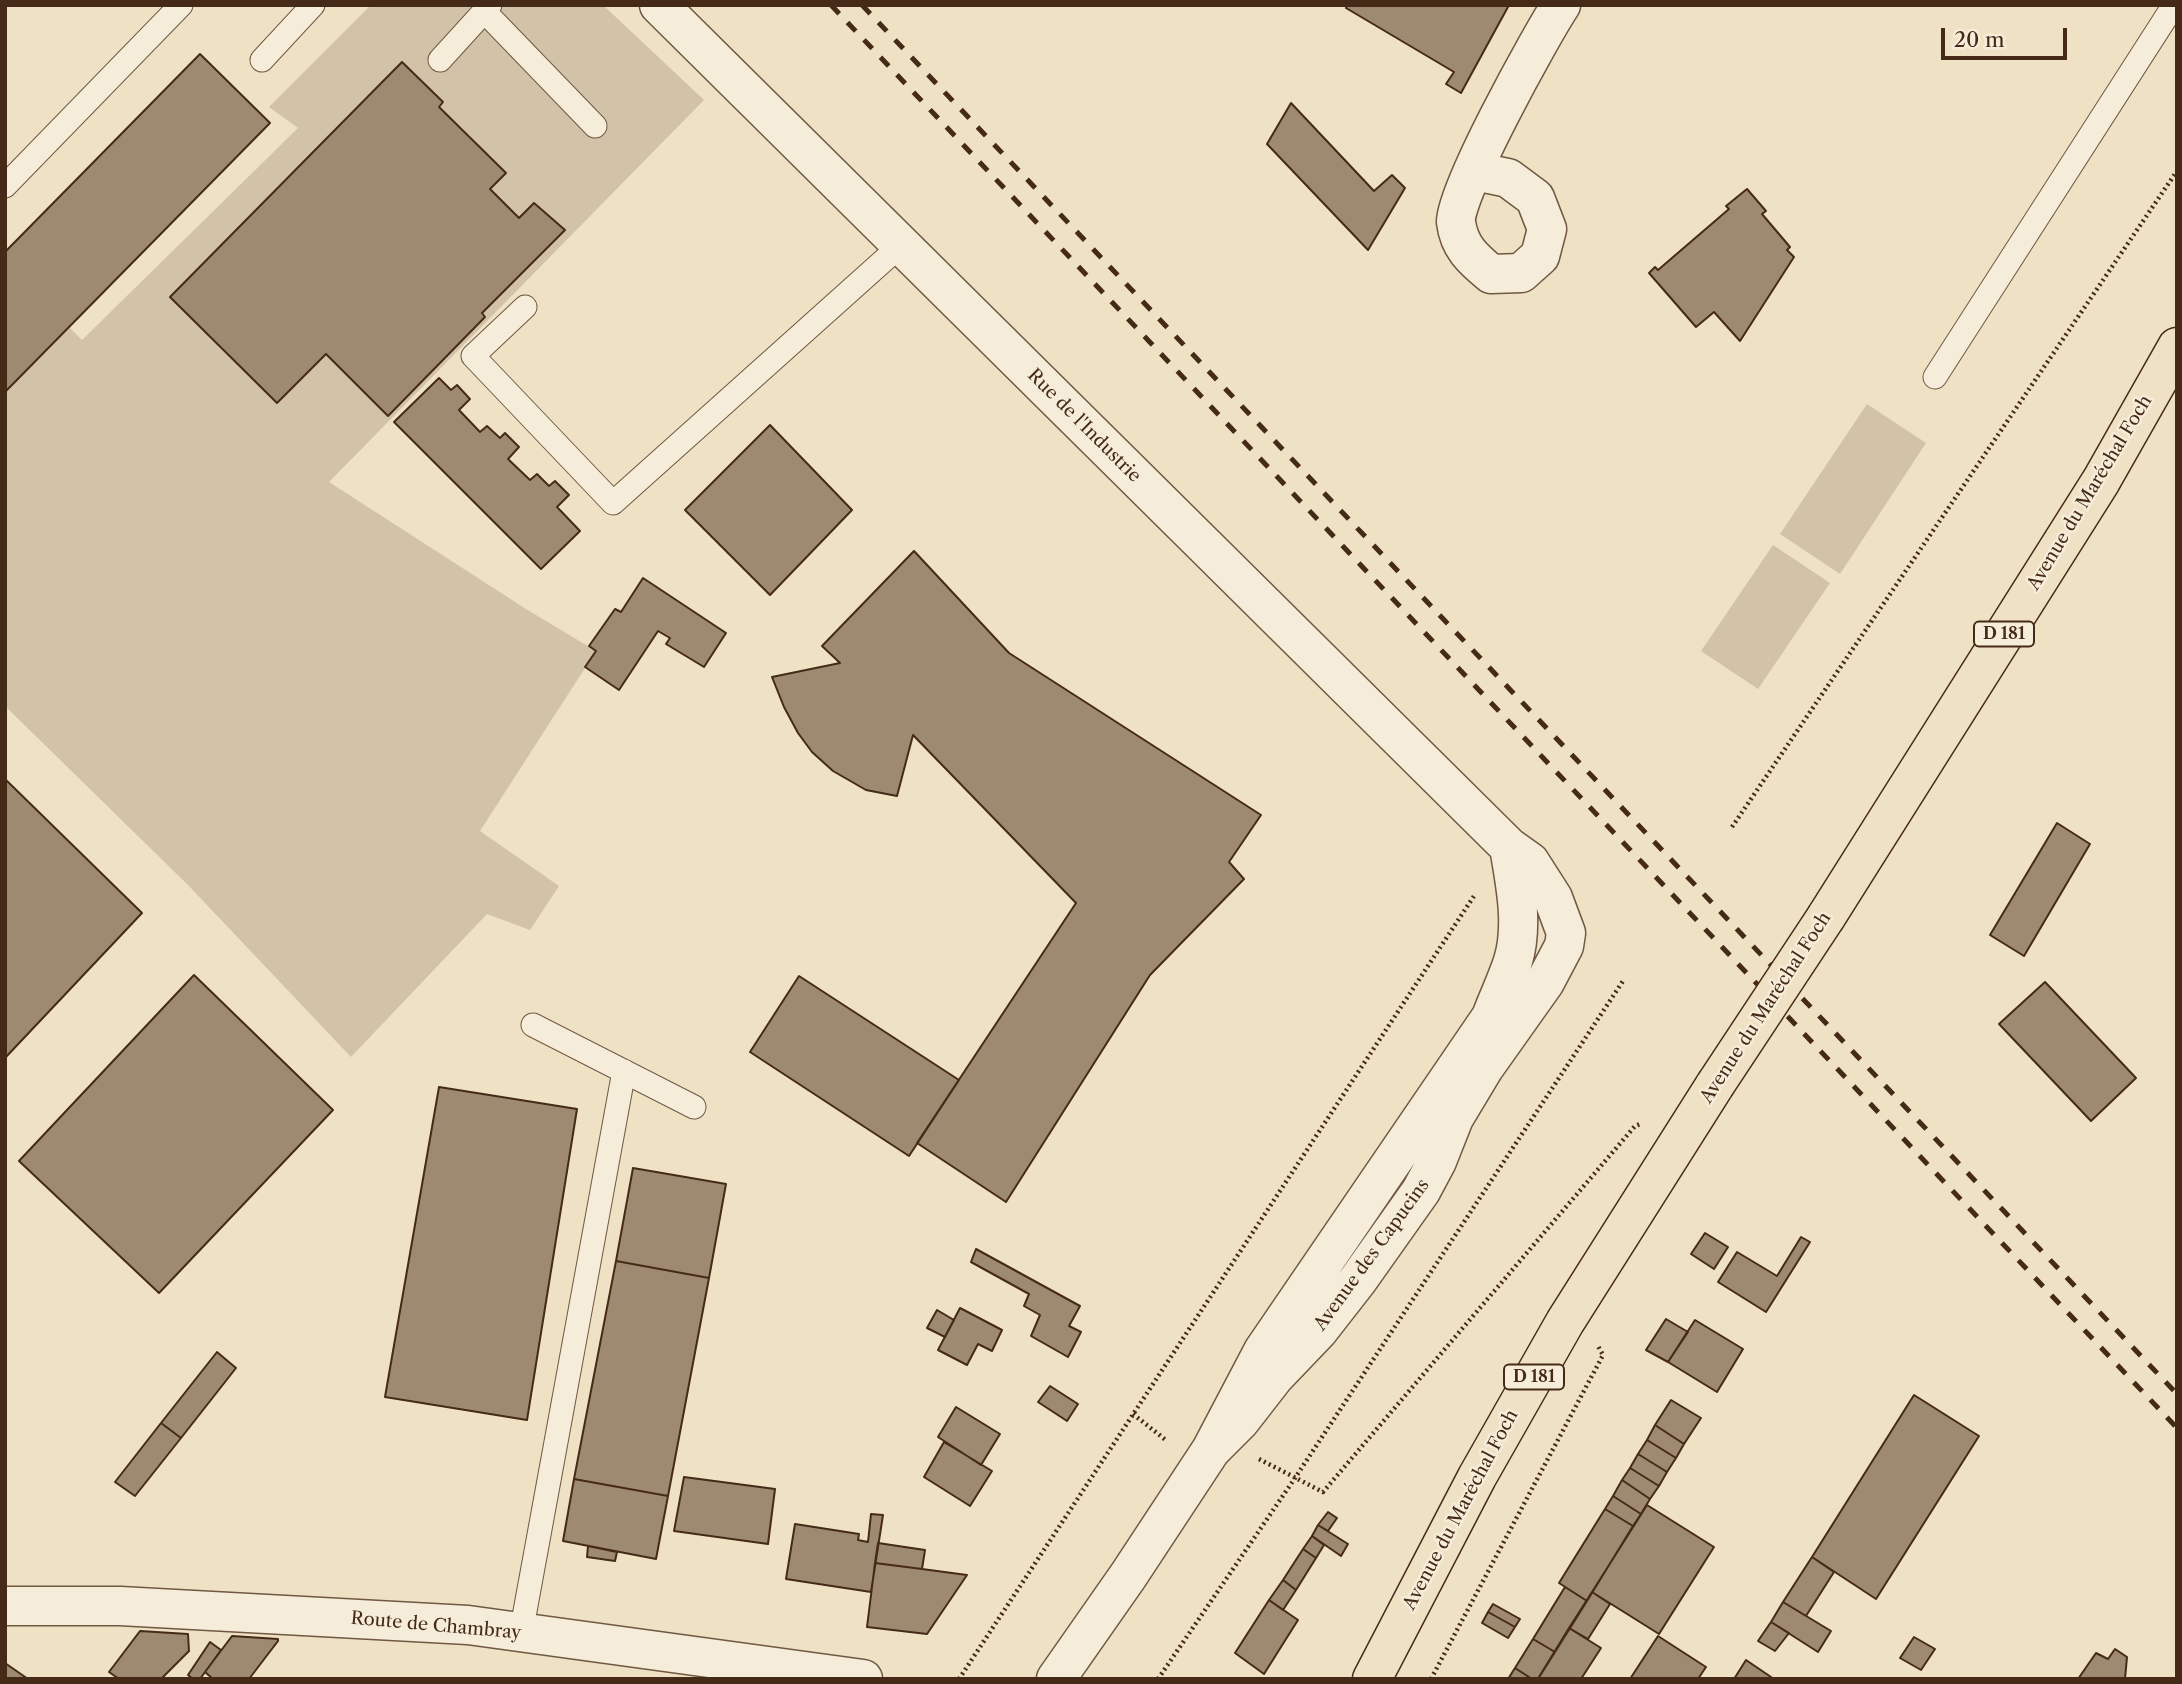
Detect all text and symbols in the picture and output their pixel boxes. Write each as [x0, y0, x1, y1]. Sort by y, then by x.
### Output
scale bar [1944, 14, 2070, 58]
text: 20 m [1954, 27, 2005, 52]
street label: Rue de l'Industrie [1023, 365, 1145, 487]
street label: Avenue du Maréchal Foch [2023, 392, 2157, 594]
road number: D 181 [1974, 622, 2034, 646]
street label: Avenue du Maréchal Foch [1696, 908, 1836, 1108]
street label: Avenue des Capucins [1310, 1175, 1434, 1335]
road number: D 181 [1504, 1364, 1564, 1390]
street label: Avenue du Maréchal Foch [1399, 1406, 1523, 1614]
street label: Route de Chambray [350, 1608, 522, 1644]

